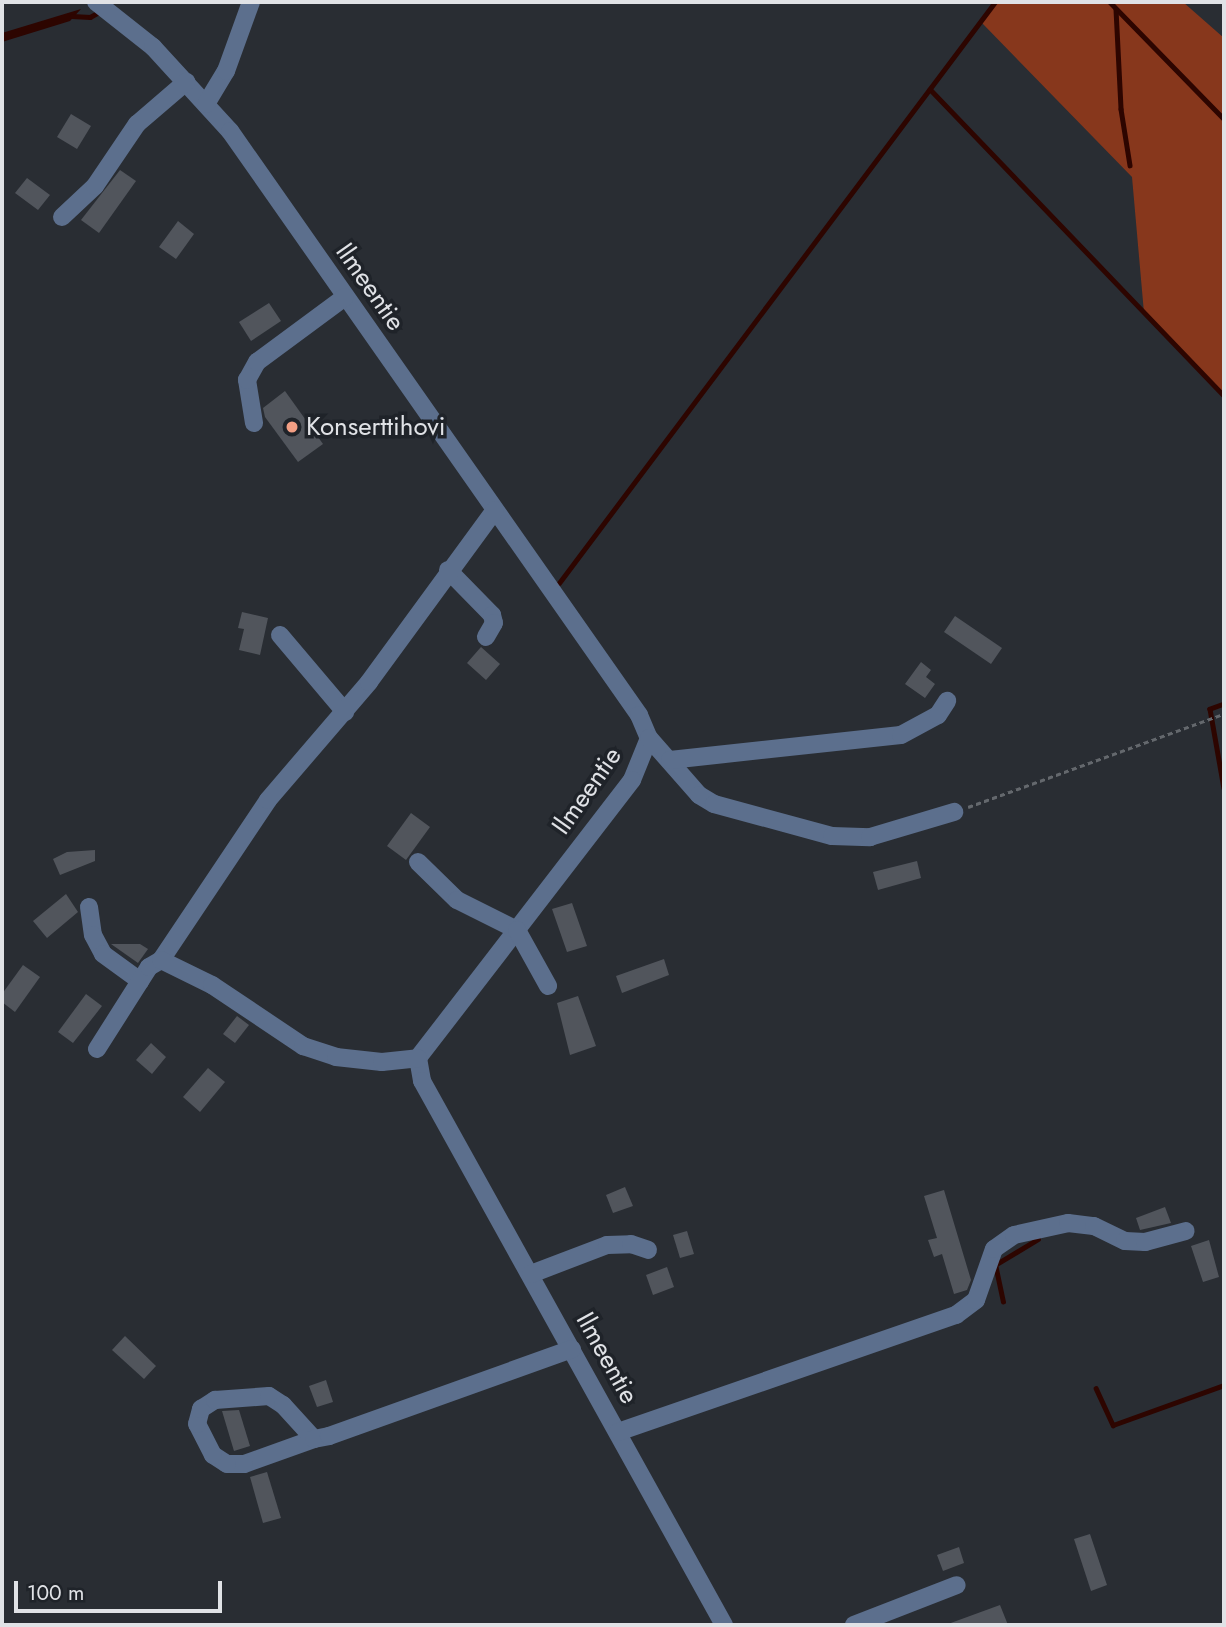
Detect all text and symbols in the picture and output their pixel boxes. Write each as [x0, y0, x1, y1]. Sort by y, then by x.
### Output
street label: Ilmeentie [329, 237, 411, 337]
place label: Konserttihovi [306, 411, 445, 443]
marker: Konserttihovi [284, 419, 300, 435]
street label: Ilmeentie [546, 741, 628, 841]
street label: Ilmeentie [569, 1307, 645, 1409]
scale bar [18, 1568, 226, 1612]
text: 100 m [27, 1578, 84, 1608]

